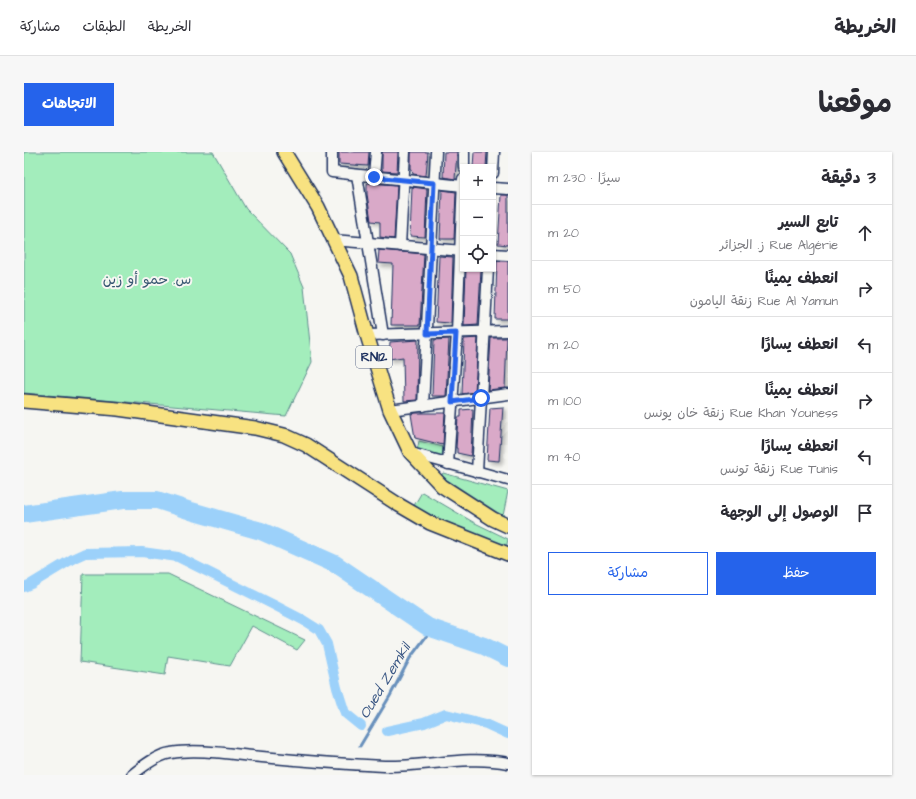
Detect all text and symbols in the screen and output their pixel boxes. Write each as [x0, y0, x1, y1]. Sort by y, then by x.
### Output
text: الخريطة [834, 14, 896, 41]
text: مشاركة [20, 17, 60, 37]
text: الطبقات [82, 17, 126, 37]
text: الخريطة [148, 17, 191, 37]
button: الاتجاهات [24, 83, 114, 126]
text: موقعنا [818, 84, 892, 123]
map controls [460, 164, 496, 272]
button: + [460, 164, 496, 200]
text: 3 دقيقة [821, 166, 876, 190]
route end [365, 168, 383, 186]
text: سيرًا · 230 m [548, 169, 620, 187]
button: − [460, 200, 496, 236]
text: تابع السير [779, 212, 838, 233]
icon: ahead [854, 222, 876, 244]
text: 20 m [548, 224, 579, 242]
button: locate [460, 236, 496, 272]
text: Rue Algérie ز. الجزائر [720, 236, 838, 254]
text: انعطف يمينًا [765, 268, 838, 289]
park label: س. حمو أو زين [103, 270, 191, 290]
icon: right [854, 278, 876, 300]
text: 50 m [548, 280, 581, 298]
text: Rue Al Yamun زنقة اليامون [690, 292, 838, 310]
text: انعطف يسارًا [761, 334, 838, 355]
icon: left [854, 334, 876, 356]
text: 20 m [548, 336, 579, 354]
road number: RN12 [356, 346, 392, 368]
text: انعطف يمينًا [765, 380, 838, 401]
route start [472, 389, 490, 407]
icon: right [854, 390, 876, 412]
text: 100 m [548, 392, 581, 410]
text: Rue Khan Youness زنقة خان يونس [644, 404, 838, 422]
text: انعطف يسارًا [761, 436, 838, 457]
icon: left [854, 446, 876, 468]
text: 40 m [548, 448, 580, 466]
text: Rue Tunis زنقة تونس [720, 460, 838, 478]
text: الوصول إلى الوجهة [721, 502, 838, 523]
icon: arrive [854, 502, 876, 524]
button: مشاركة [548, 552, 708, 595]
button: حفظ [716, 552, 876, 595]
water label: Oued Zemkil [354, 638, 417, 723]

